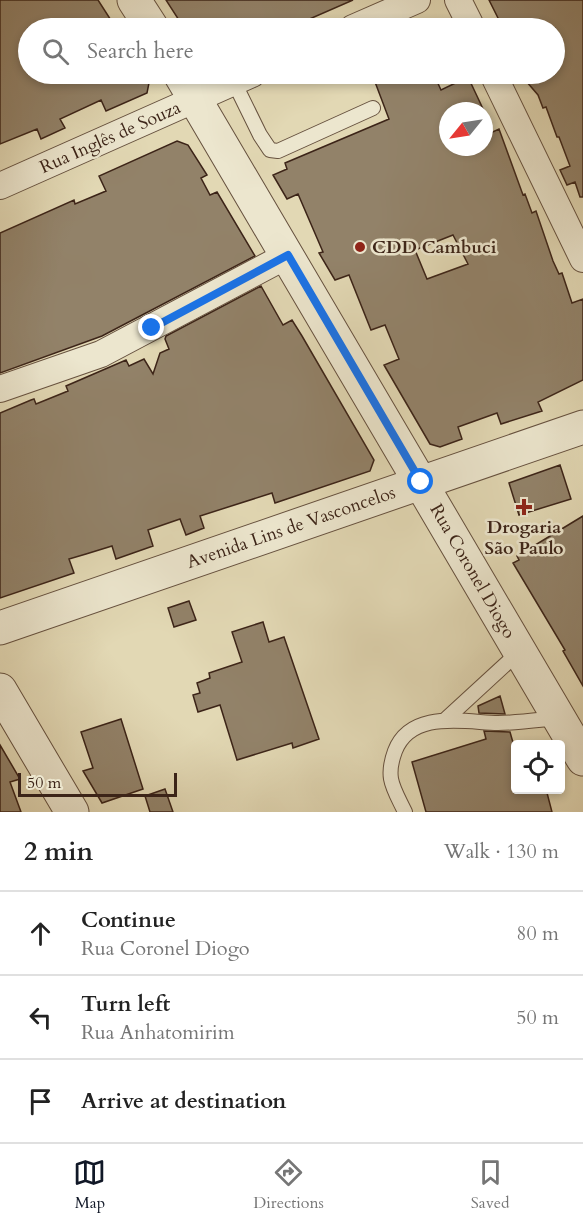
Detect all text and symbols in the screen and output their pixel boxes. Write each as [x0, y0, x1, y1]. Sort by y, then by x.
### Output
search box [18, 18, 565, 84]
icon: search [39, 35, 72, 68]
text: Search here [87, 36, 194, 66]
street label: Rua Inglês de Souza [36, 95, 185, 180]
north arrow [439, 102, 493, 156]
place label: CDD Cambuci [372, 235, 497, 260]
marker: CDD Cambuci [353, 240, 367, 254]
route end [138, 314, 164, 340]
route start [407, 468, 433, 494]
street label: Avenida Lins de Vasconcelos [184, 480, 399, 575]
street label: Rua Coronel Diogo [424, 499, 521, 643]
marker: Drogaria São Paulo [517, 500, 531, 514]
place label: Drogaria São Paulo [485, 515, 563, 561]
map controls [511, 740, 565, 794]
button: locate [511, 740, 565, 794]
scale bar [18, 770, 177, 798]
text: 50 m [27, 772, 61, 794]
text: 2 min [24, 834, 93, 869]
text: Walk · 130 m [444, 838, 559, 865]
text: Continue [81, 905, 176, 935]
icon: ahead [24, 917, 57, 950]
text: 80 m [516, 920, 559, 947]
text: Rua Coronel Diogo [81, 935, 250, 962]
text: Turn left [81, 989, 170, 1019]
icon: left [24, 1001, 57, 1034]
text: 50 m [516, 1004, 559, 1031]
text: Rua Anhatomirim [81, 1019, 235, 1046]
icon: arrive [24, 1085, 57, 1118]
text: Arrive at destination [81, 1086, 286, 1116]
tab: Map [73, 1156, 106, 1214]
tab: Directions [253, 1156, 324, 1214]
tab: Saved [471, 1156, 510, 1214]

